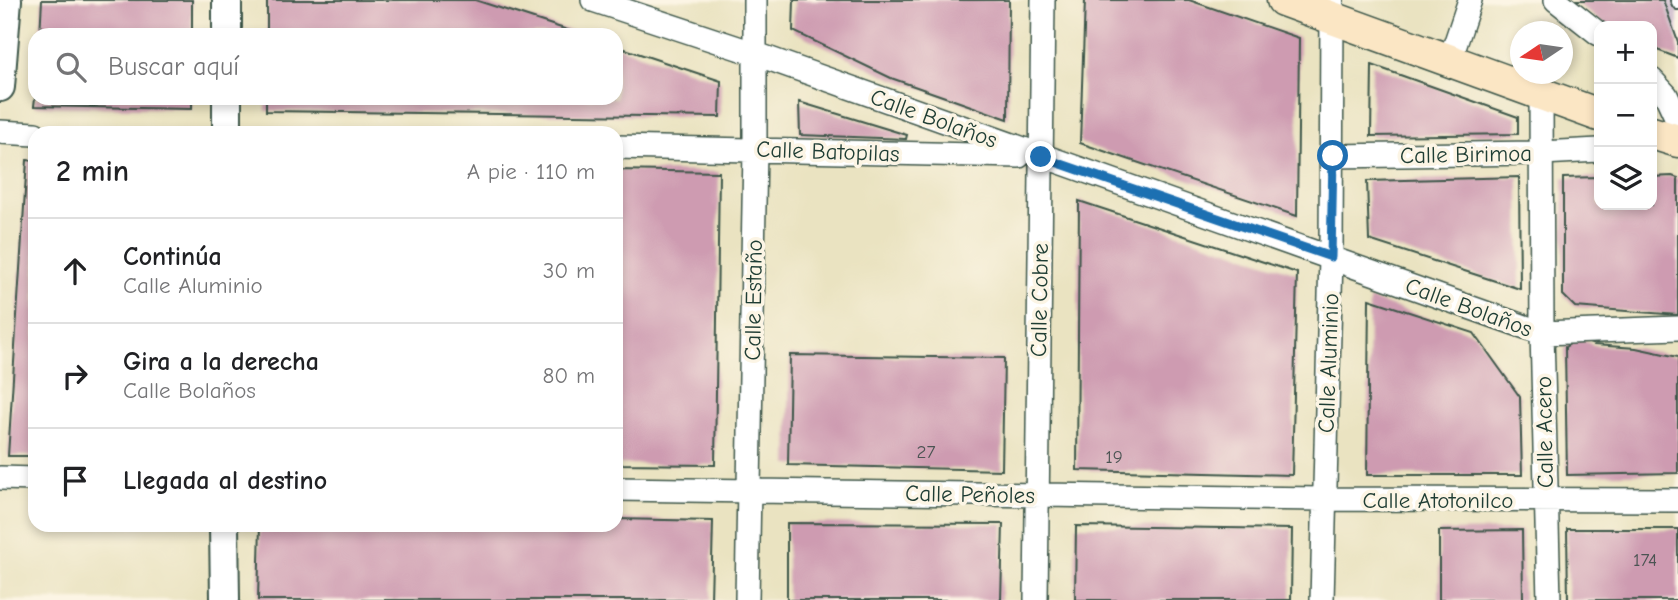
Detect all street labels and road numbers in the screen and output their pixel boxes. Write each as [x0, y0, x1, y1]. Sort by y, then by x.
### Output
street label: Calle Bolaños [867, 83, 1001, 154]
street label: Calle Batopilas [756, 136, 900, 167]
street label: Calle Birimoa [1400, 140, 1532, 169]
street label: Calle Estaño [739, 239, 768, 361]
street label: Calle Cobre [1025, 243, 1054, 357]
street label: Calle Bolaños [1402, 272, 1536, 343]
street label: Calle Aluminio [1313, 293, 1344, 433]
street label: Calle Acero [1530, 376, 1559, 488]
street label: Calle Peñoles [905, 480, 1035, 509]
street label: Calle Atotonilco [1363, 487, 1513, 514]

